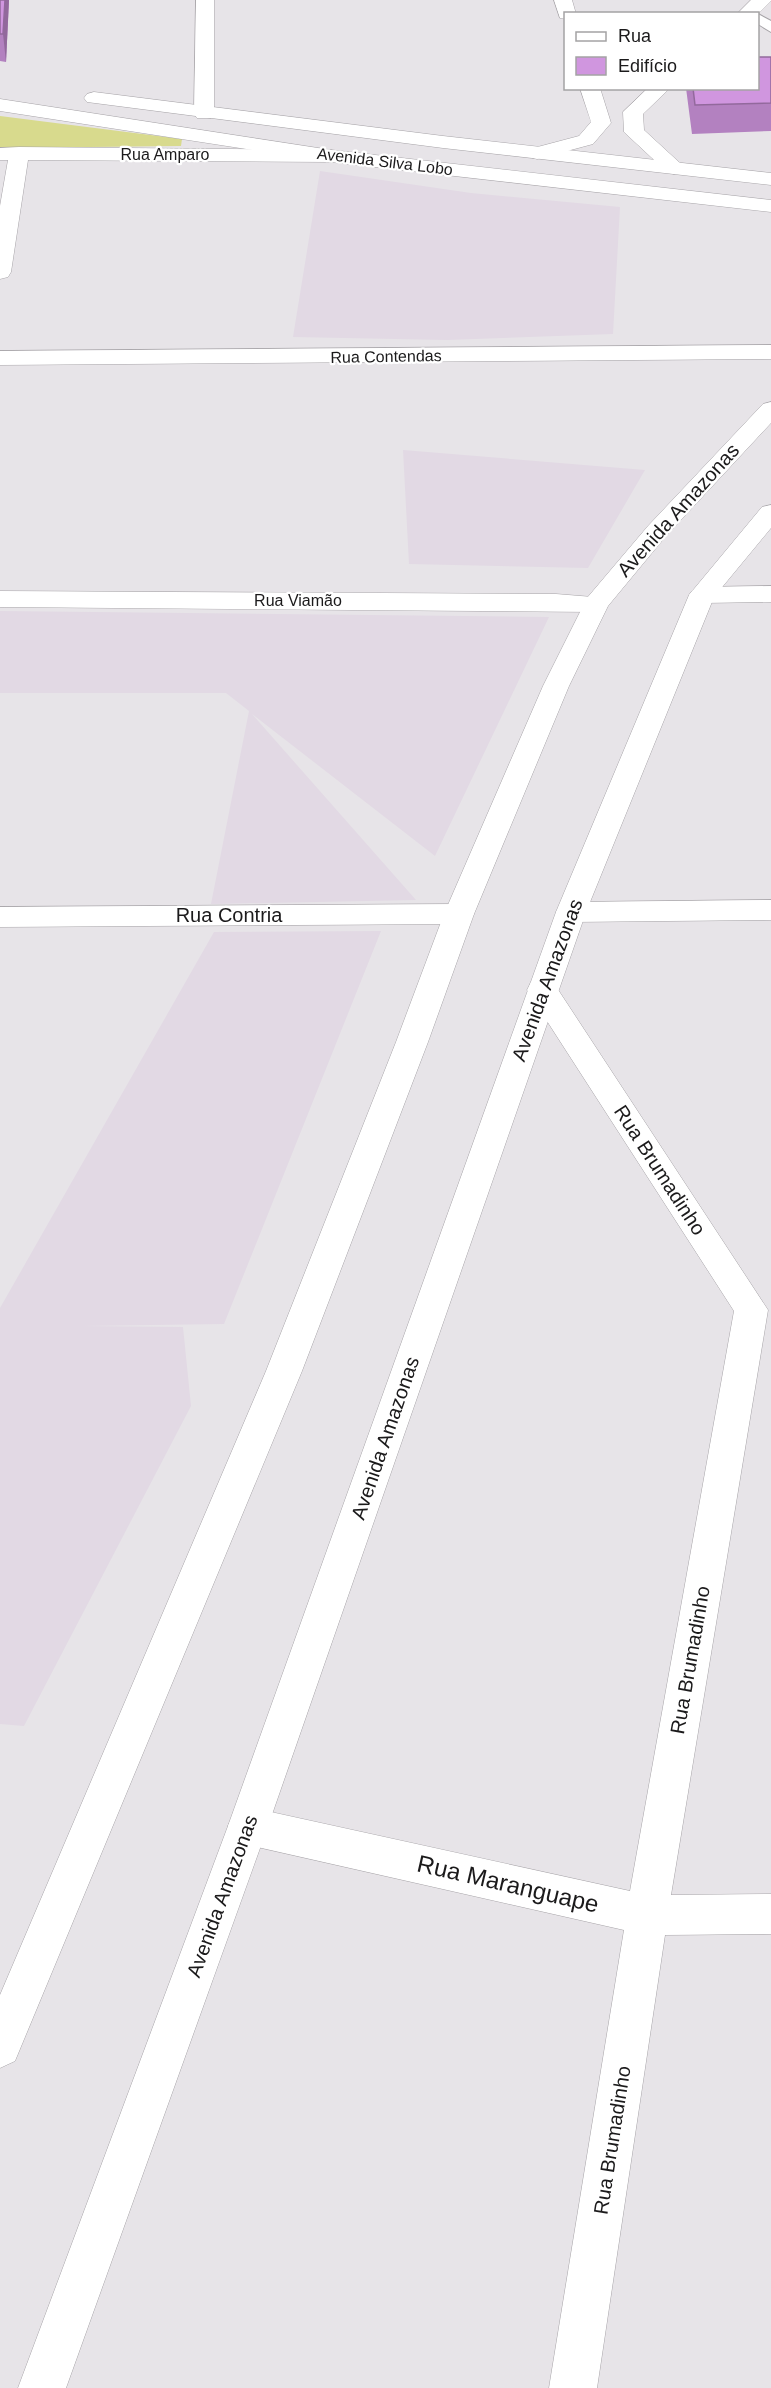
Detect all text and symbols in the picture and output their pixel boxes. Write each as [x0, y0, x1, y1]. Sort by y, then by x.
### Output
legend [564, 12, 759, 90]
text: Rua [618, 26, 652, 46]
text: Edifício [618, 56, 677, 76]
street label: Avenida Silva Lobo [316, 145, 454, 178]
street label: Rua Amparo [121, 146, 210, 163]
street label: Rua Contendas [330, 347, 442, 366]
street label: Avenida Amazonas [613, 439, 743, 581]
street label: Rua Viamão [254, 592, 342, 609]
street label: Avenida Amazonas [507, 896, 587, 1064]
street label: Rua Contria [176, 904, 283, 926]
street label: Rua Brumadinho [610, 1101, 710, 1239]
street label: Avenida Amazonas [347, 1354, 423, 1522]
street label: Rua Brumadinho [666, 1584, 714, 1736]
street label: Avenida Amazonas [182, 1812, 262, 1980]
street label: Rua Maranguape [415, 1849, 602, 1918]
street label: Rua Brumadinho [589, 2064, 635, 2216]

